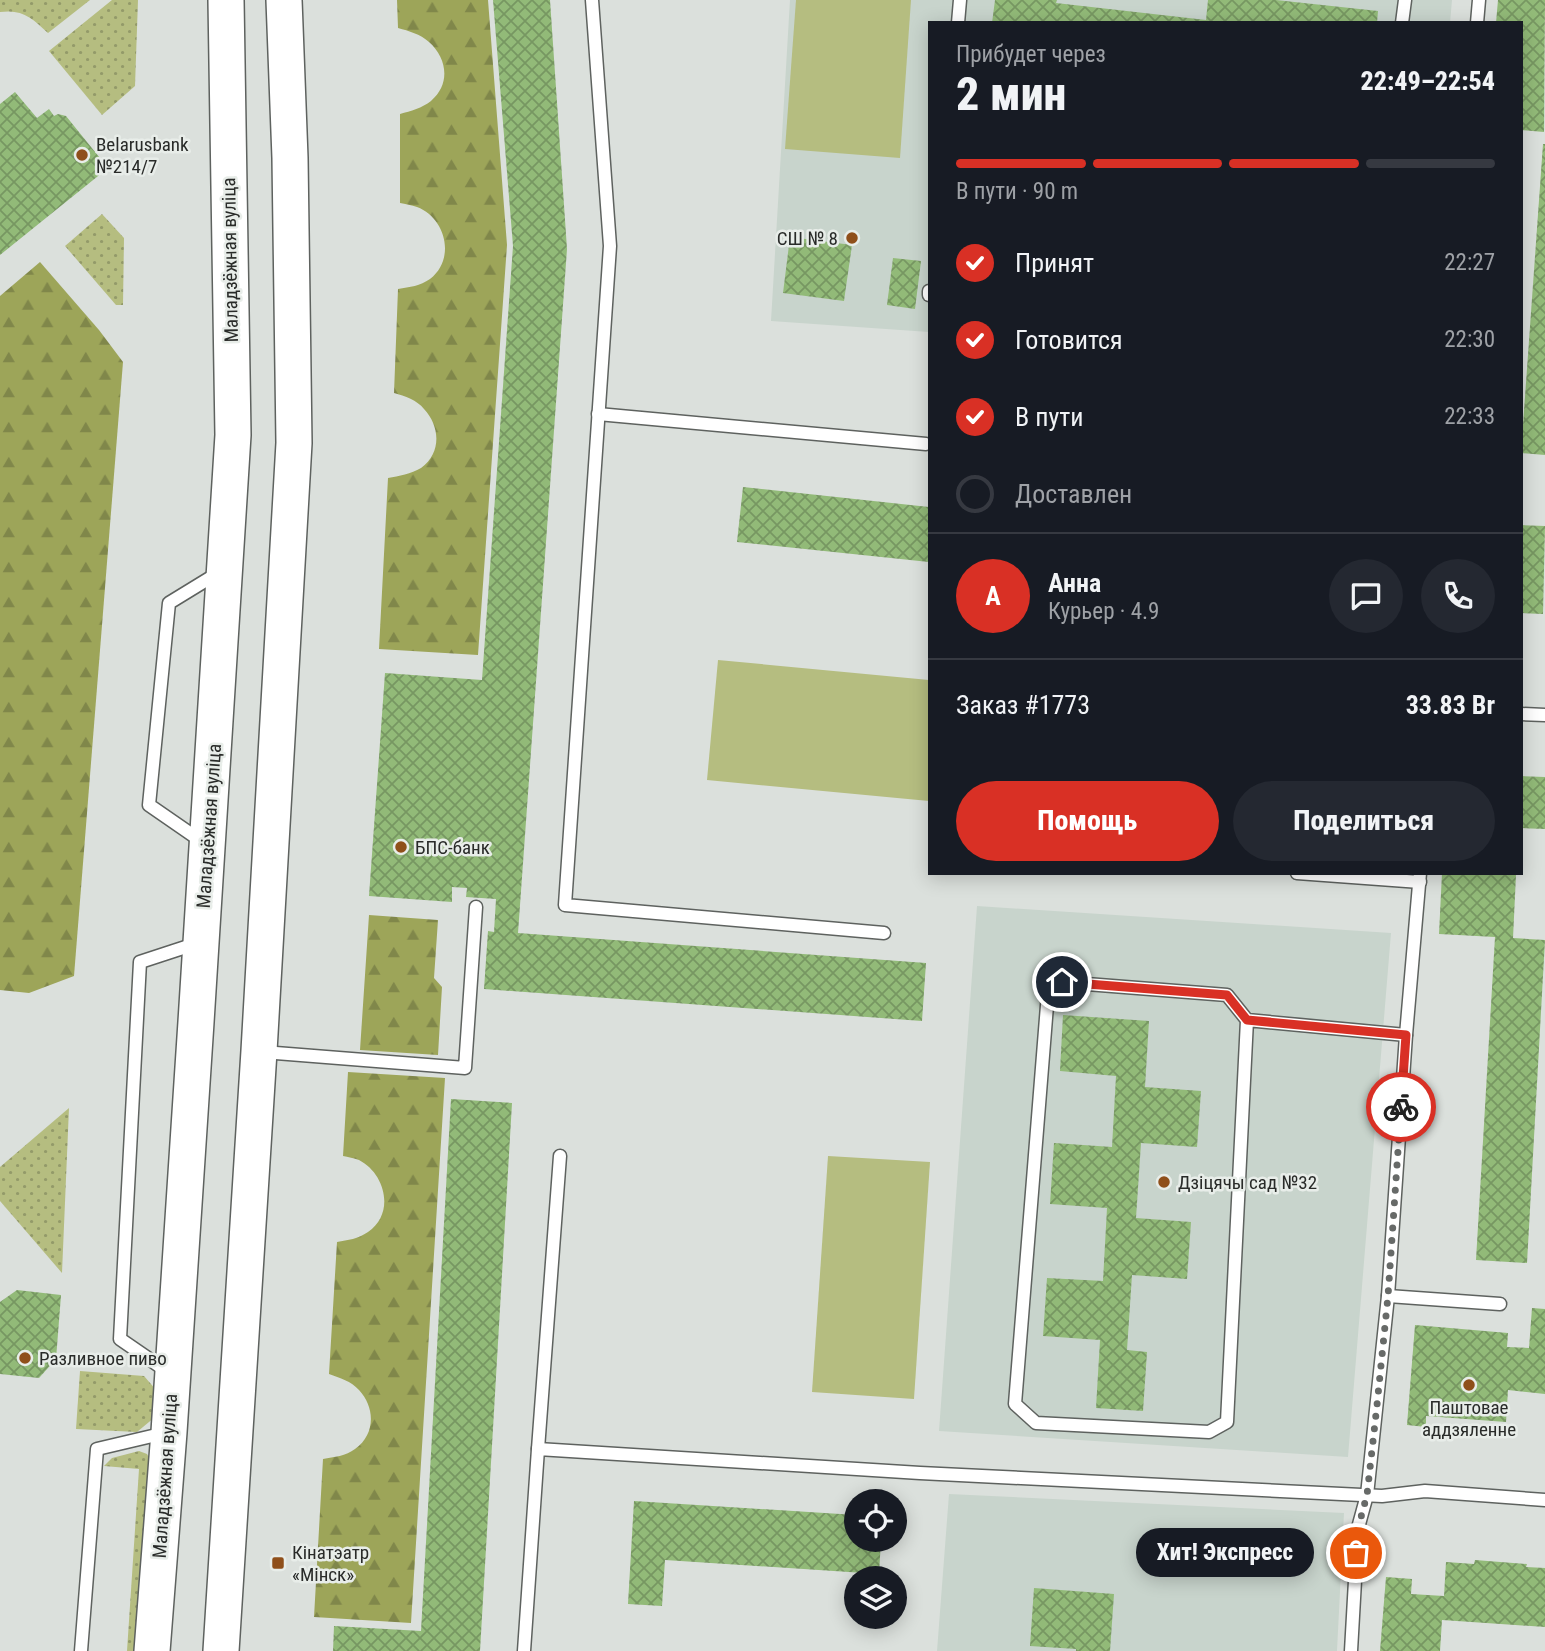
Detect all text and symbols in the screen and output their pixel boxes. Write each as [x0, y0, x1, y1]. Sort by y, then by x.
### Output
text: Прибудет через [956, 41, 1106, 68]
text: 22:49–22:54 [1361, 66, 1495, 96]
text: 2 мин [956, 67, 1066, 121]
place label: Belarusbank №214/7 [96, 133, 189, 178]
marker: Belarusbank №214/7 [74, 147, 90, 163]
street label: Маладзёжная вуліца [217, 177, 243, 343]
text: В пути · 90 m [956, 178, 1078, 205]
place label: СШ № 8 [777, 227, 838, 250]
marker: СШ № 8 [844, 230, 860, 246]
icon: check [956, 244, 994, 282]
text: Принят [1015, 248, 1094, 278]
text: 22:27 [1444, 249, 1495, 276]
icon: check [956, 321, 994, 359]
text: Готовится [1015, 325, 1123, 355]
text: 22:30 [1444, 326, 1495, 353]
icon: check [956, 398, 994, 436]
text: В пути [1015, 402, 1084, 432]
text: 22:33 [1444, 403, 1495, 430]
text: Доставлен [1015, 479, 1132, 509]
button: chat [1329, 559, 1403, 633]
button: phone [1421, 559, 1495, 633]
text: Анна [1048, 568, 1101, 598]
text: А [985, 581, 1001, 611]
text: Курьер · 4.9 [1048, 598, 1159, 625]
text: Заказ #1773 [956, 690, 1090, 720]
text: 33.83 Br [1406, 690, 1495, 720]
street label: Маладзёжная вуліца [192, 743, 226, 909]
button: Помощь [956, 781, 1219, 861]
button: Поделиться [1233, 781, 1495, 861]
place label: БПС-банк [415, 836, 490, 859]
marker: БПС-банк [393, 839, 409, 855]
pin [1032, 952, 1092, 1012]
icon: home [1043, 963, 1081, 1001]
courier [1366, 1072, 1436, 1142]
icon: bike [1382, 1088, 1420, 1126]
place label: Дзіцячы сад №32 [1178, 1171, 1317, 1194]
marker: Дзіцячы сад №32 [1156, 1174, 1172, 1190]
place label: Разливное пиво [39, 1347, 167, 1370]
marker: Разливное пиво [17, 1350, 33, 1366]
marker: Паштовае аддзяленне [1461, 1377, 1477, 1393]
street label: Маладзёжная вуліца [148, 1393, 182, 1559]
place label: Паштовае аддзяленне [1422, 1396, 1516, 1441]
map controls [844, 1489, 907, 1629]
button: locate [844, 1489, 907, 1552]
pin [1326, 1523, 1386, 1583]
callout: Хит! Экспресс [1136, 1528, 1314, 1578]
icon: bag [1337, 1534, 1375, 1572]
text: Хит! Экспресс [1157, 1539, 1293, 1566]
place label: Кінатэатр «Мінск» [292, 1541, 369, 1586]
marker: Кінатэатр «Мінск» [270, 1555, 286, 1571]
button: layers [844, 1566, 907, 1629]

